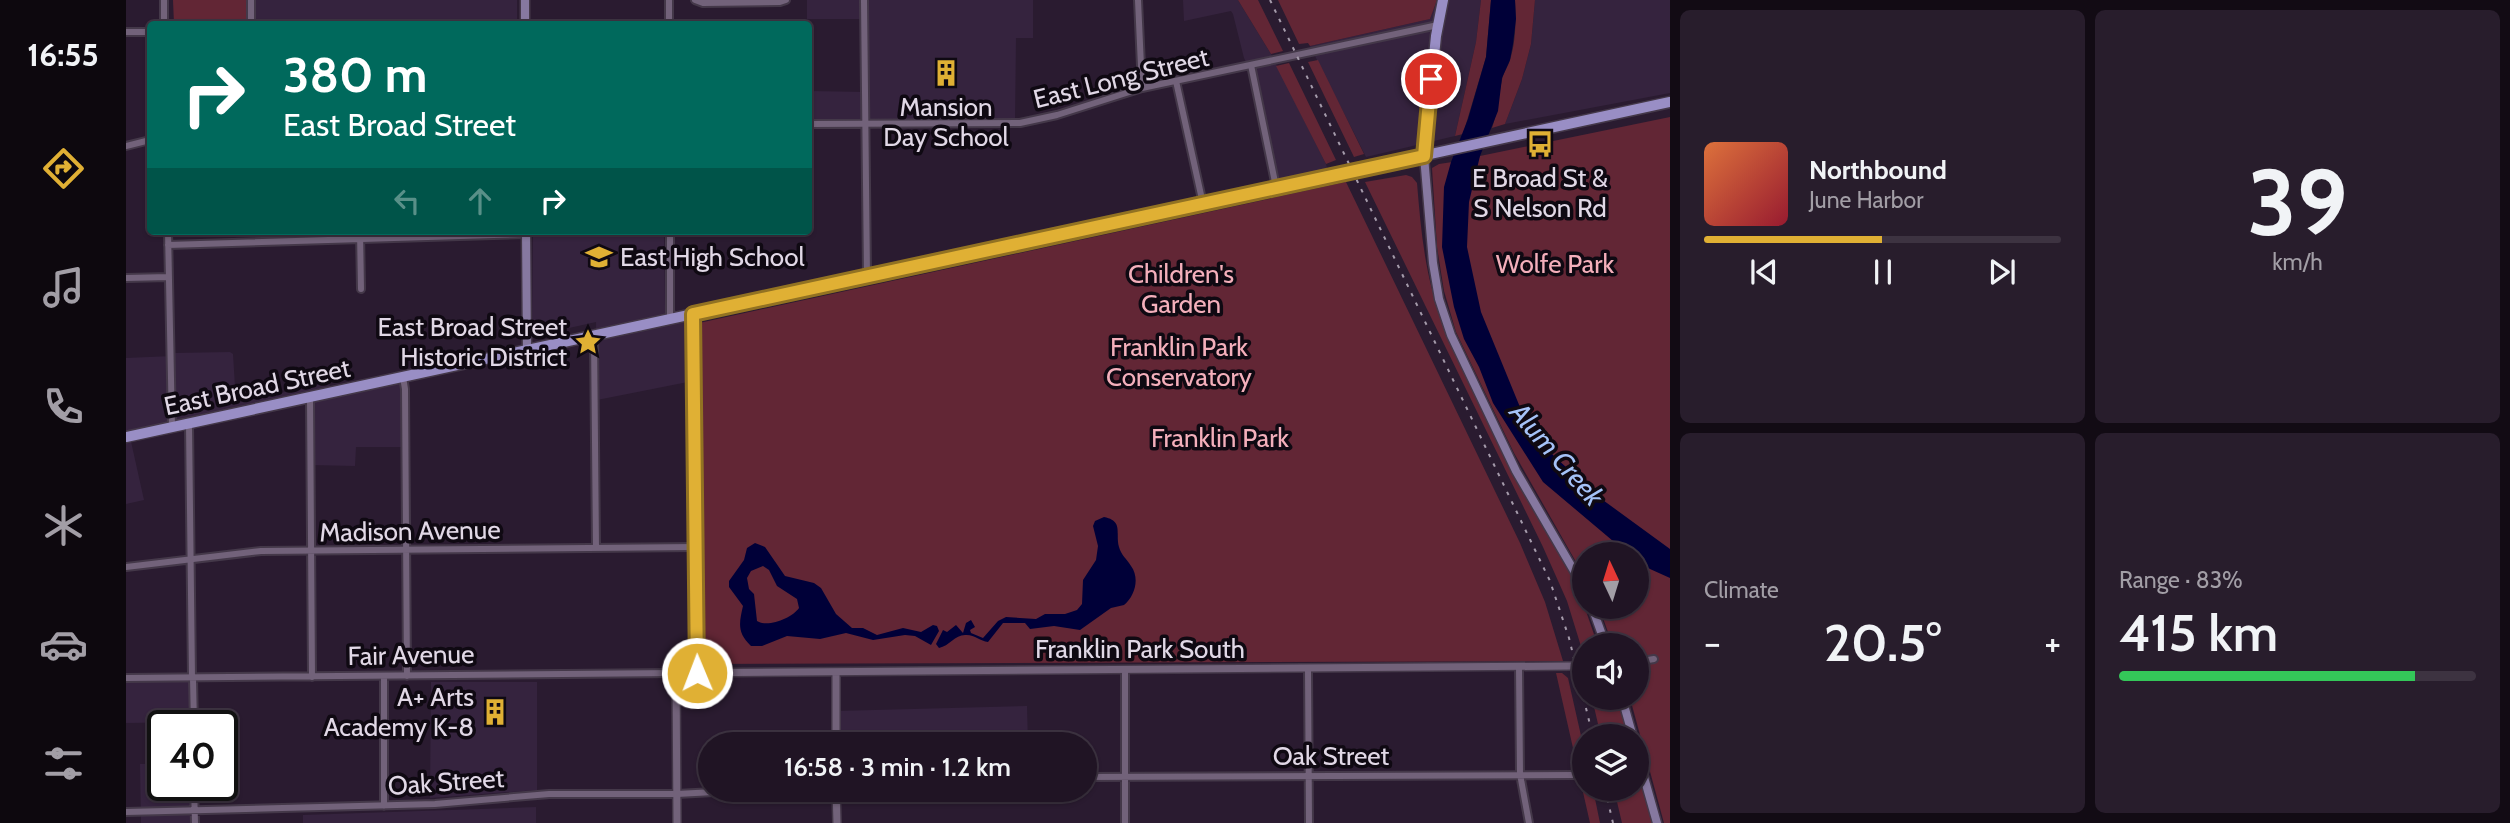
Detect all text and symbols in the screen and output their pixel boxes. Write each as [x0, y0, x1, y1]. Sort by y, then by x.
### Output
text: 16:55 [27, 35, 99, 74]
street label: East Long Street [1030, 41, 1212, 115]
text: 380 m [283, 45, 427, 104]
icon: right [168, 49, 259, 140]
pin [1401, 49, 1461, 109]
building icon: Mansion Day School [931, 58, 961, 88]
icon: arrive [1412, 60, 1450, 98]
place label: Mansion Day School [883, 91, 1009, 153]
text: East Broad Street [283, 105, 516, 144]
bus stop icon: E Broad St & S Nelson Rd [1525, 129, 1555, 159]
icon: directions [39, 144, 88, 193]
text: 39 [2247, 147, 2348, 258]
text: Northbound [1809, 154, 1947, 186]
place label: E Broad St & S Nelson Rd [1472, 162, 1608, 224]
icon: left [388, 182, 426, 220]
icon: ahead [461, 182, 499, 220]
icon: right [534, 182, 572, 220]
text: June Harbor [1809, 186, 1923, 214]
place label: East High School [620, 241, 805, 273]
school or university icon: East High School [584, 242, 614, 272]
park label: Wolfe Park [1496, 248, 1615, 280]
text: km/h [2272, 248, 2323, 276]
icon: previous [1745, 253, 1783, 291]
icon: pause [1864, 253, 1902, 291]
icon: next [1983, 253, 2021, 291]
park label: Children's Garden [1128, 258, 1234, 320]
icon: music [39, 263, 88, 312]
place label: East Broad Street Historic District [378, 311, 567, 373]
place icon: East Broad Street Historic District [573, 327, 603, 357]
park label: Franklin Park Conservatory [1106, 331, 1252, 393]
street label: East Broad Street [161, 352, 353, 422]
icon: phone [39, 382, 88, 431]
water label: Alum Creek [1502, 394, 1612, 513]
park label: Franklin Park [1151, 422, 1289, 454]
icon: climate [39, 501, 88, 550]
street label: Madison Avenue [319, 513, 501, 549]
north arrow [1572, 542, 1648, 620]
map controls [1572, 542, 1649, 801]
text: Range · 83% [2119, 566, 2243, 594]
text: Climate [1704, 576, 1779, 604]
text: 415 km [2119, 601, 2278, 664]
text: 20.5° [1824, 611, 1941, 674]
text: − [1704, 619, 1721, 666]
text: + [2044, 619, 2061, 666]
icon: car [39, 620, 88, 669]
street label: Franklin Park South [1035, 633, 1245, 665]
button: sound [1572, 633, 1649, 710]
position arrow [660, 636, 734, 710]
street label: Fair Avenue [347, 638, 475, 672]
place label: A+ Arts Academy K-8 [324, 681, 474, 743]
building icon: A+ Arts Academy K-8 [480, 697, 510, 727]
speed limit sign: 40 [147, 710, 238, 801]
button: layers [1572, 724, 1649, 801]
icon: filters [39, 739, 88, 788]
street label: Oak Street [1273, 740, 1390, 772]
text: 16:58 · 3 min · 1.2 km [784, 751, 1011, 783]
street label: Oak Street [387, 762, 505, 802]

